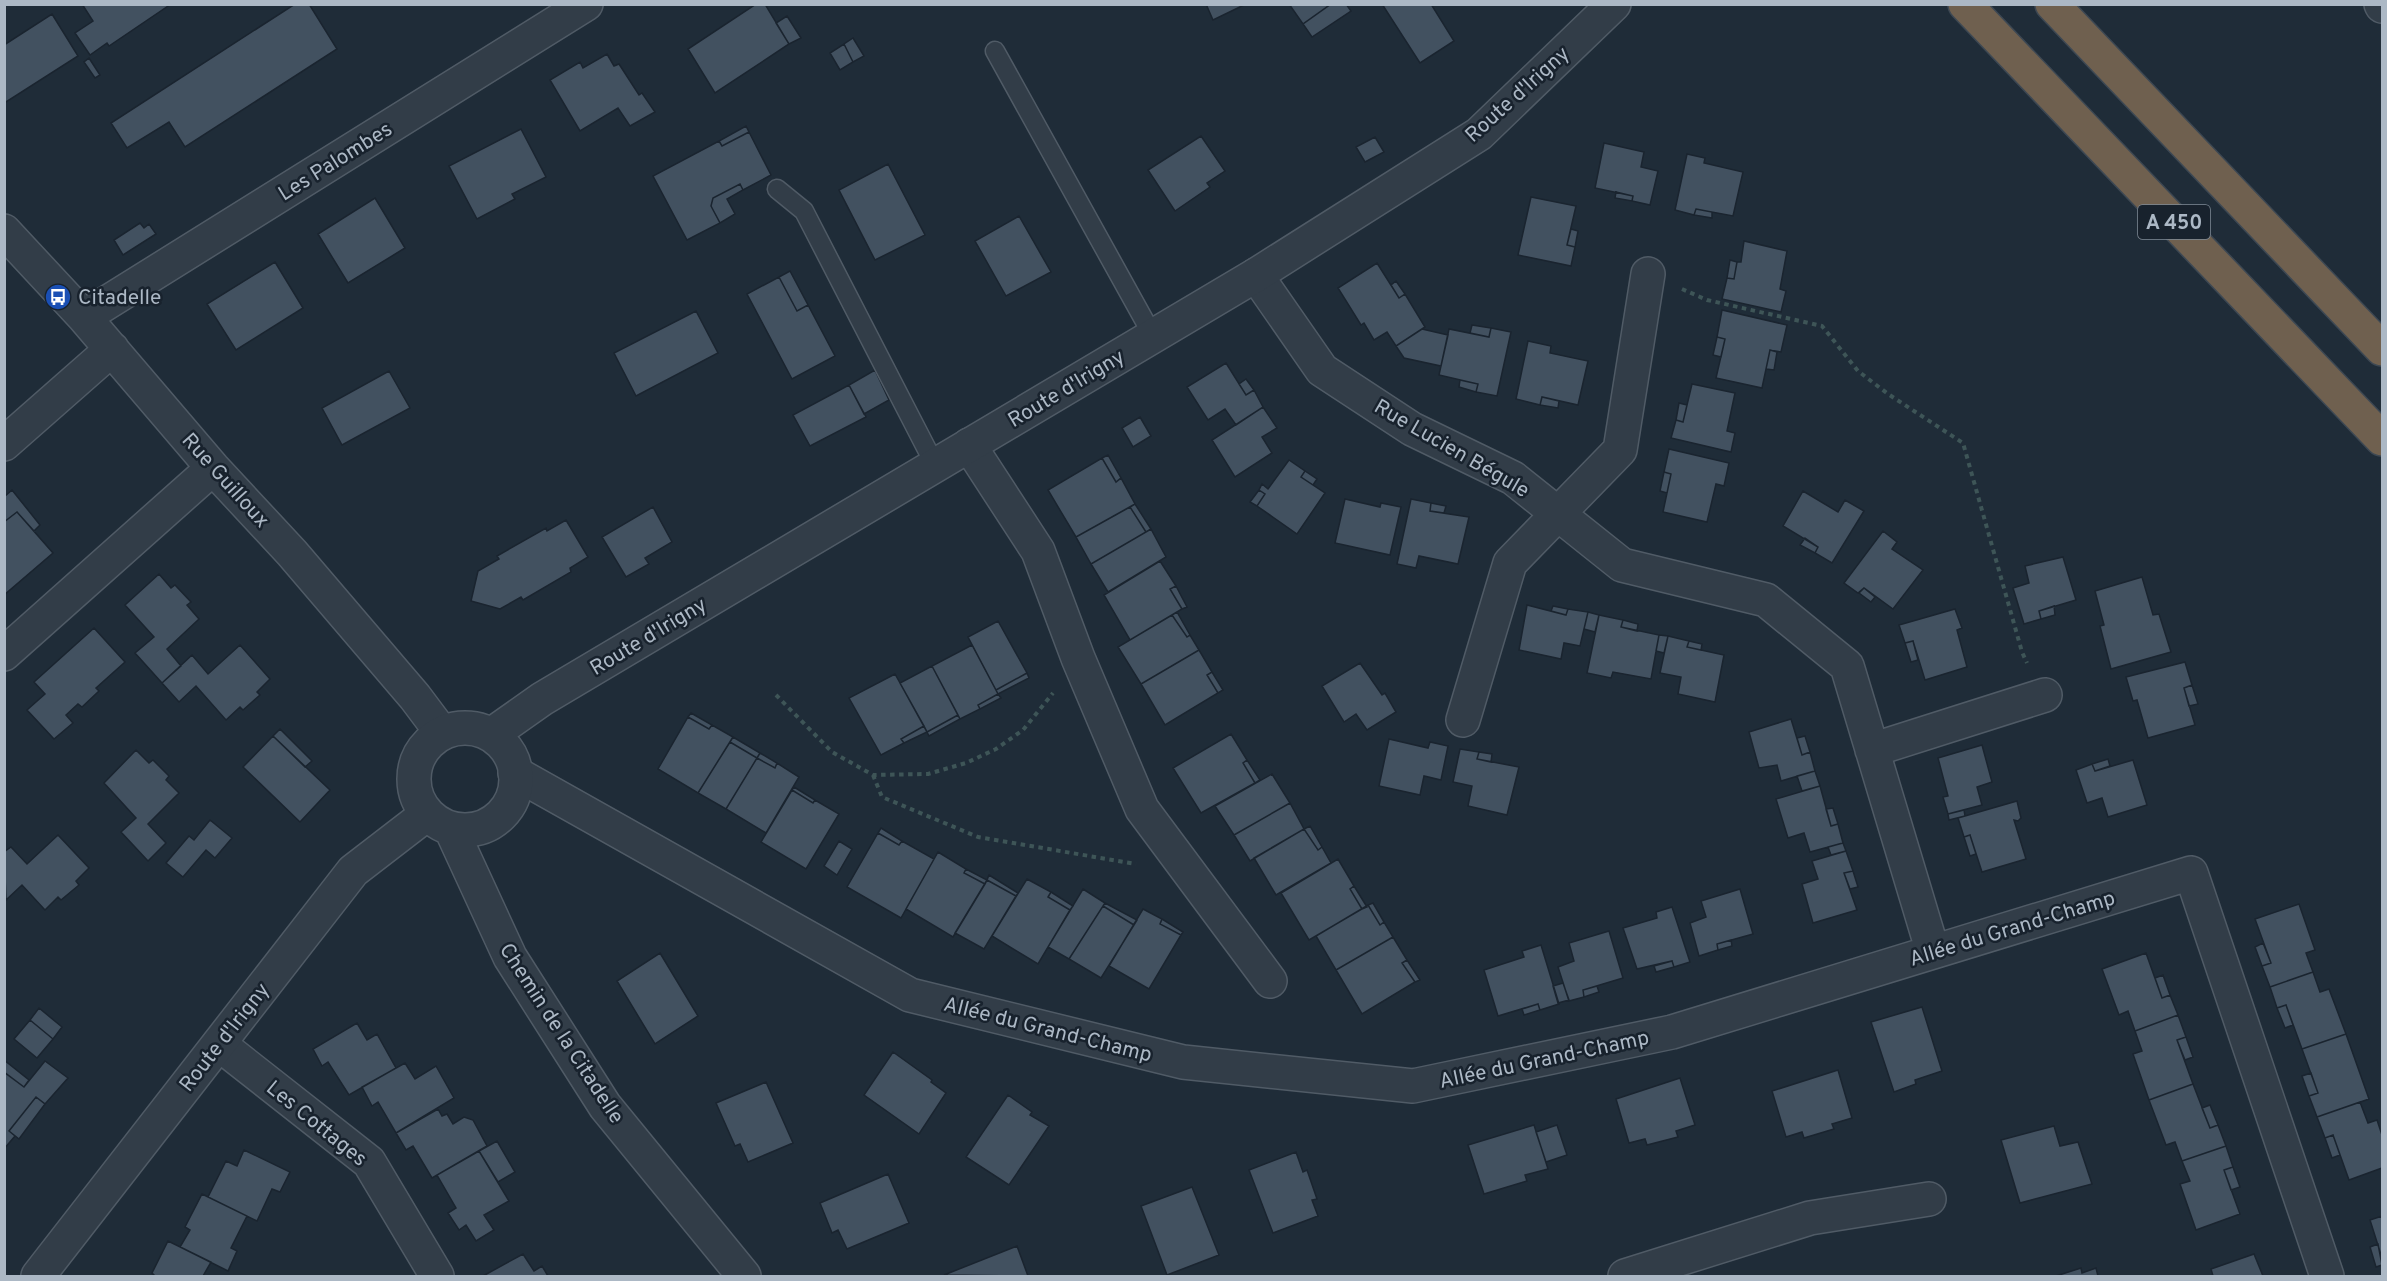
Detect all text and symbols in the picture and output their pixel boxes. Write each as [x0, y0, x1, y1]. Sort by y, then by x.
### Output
street label: Route d'Irigny [1460, 41, 1576, 149]
street label: Les Palombes [274, 117, 398, 208]
road number: A 450 [2138, 205, 2210, 239]
bus stop icon: Citadelle [43, 282, 73, 312]
place label: Citadelle [78, 285, 161, 312]
street label: Route d'Irigny [1003, 344, 1130, 435]
street label: Rue Lucien Bégule [1369, 394, 1534, 505]
street label: Rue Guilloux [175, 428, 275, 534]
street label: Route d'Irigny [585, 592, 712, 683]
street label: Allée du Grand-Champ [1906, 885, 2119, 974]
street label: Chemin de la Citadelle [492, 938, 629, 1129]
street label: Route d'Irigny [174, 978, 276, 1098]
street label: Allée du Grand-Champ [941, 991, 1155, 1069]
street label: Allée du Grand-Champ [1437, 1025, 1652, 1096]
street label: Les Cottages [260, 1075, 372, 1173]

